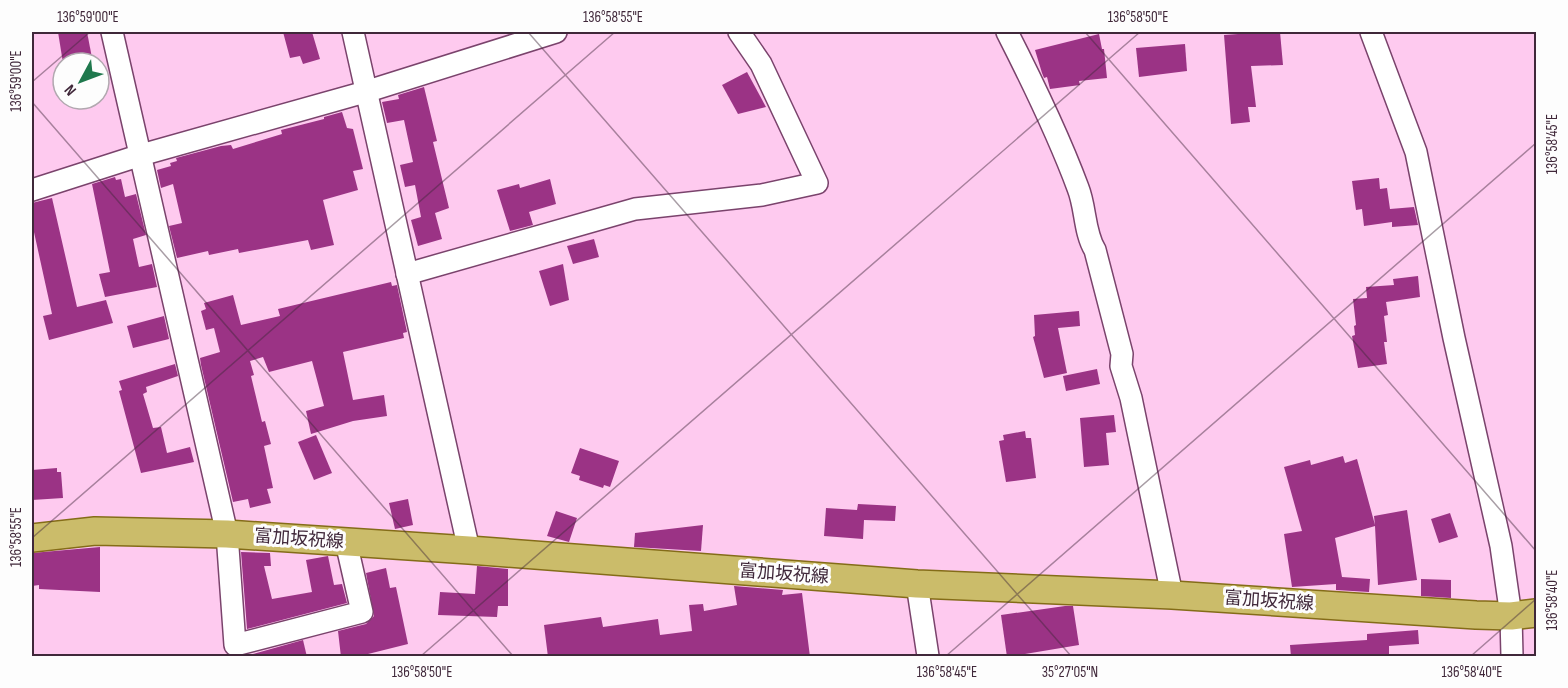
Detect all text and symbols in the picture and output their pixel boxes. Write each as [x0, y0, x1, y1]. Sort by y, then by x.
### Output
text: 136°59'00"E [57, 8, 119, 27]
text: 136°58'55"E [583, 8, 643, 27]
text: 136°58'50"E [1108, 8, 1168, 27]
text: 136°59'00"E [7, 50, 26, 112]
north arrow [51, 51, 111, 111]
text: N [61, 80, 81, 99]
text: 136°58'45"E [1543, 114, 1562, 174]
text: 136°58'55"E [7, 507, 26, 567]
street label: 富加坂祝線 [253, 525, 345, 553]
street label: 富加坂祝線 [738, 560, 830, 588]
text: 136°58'40"E [1543, 570, 1562, 630]
street label: 富加坂祝線 [1223, 587, 1315, 615]
text: 136°58'50"E [392, 663, 452, 682]
text: 136°58'45"E [917, 663, 977, 682]
text: 35°27'05"N [1042, 663, 1098, 682]
text: 136°58'40"E [1442, 663, 1502, 682]

